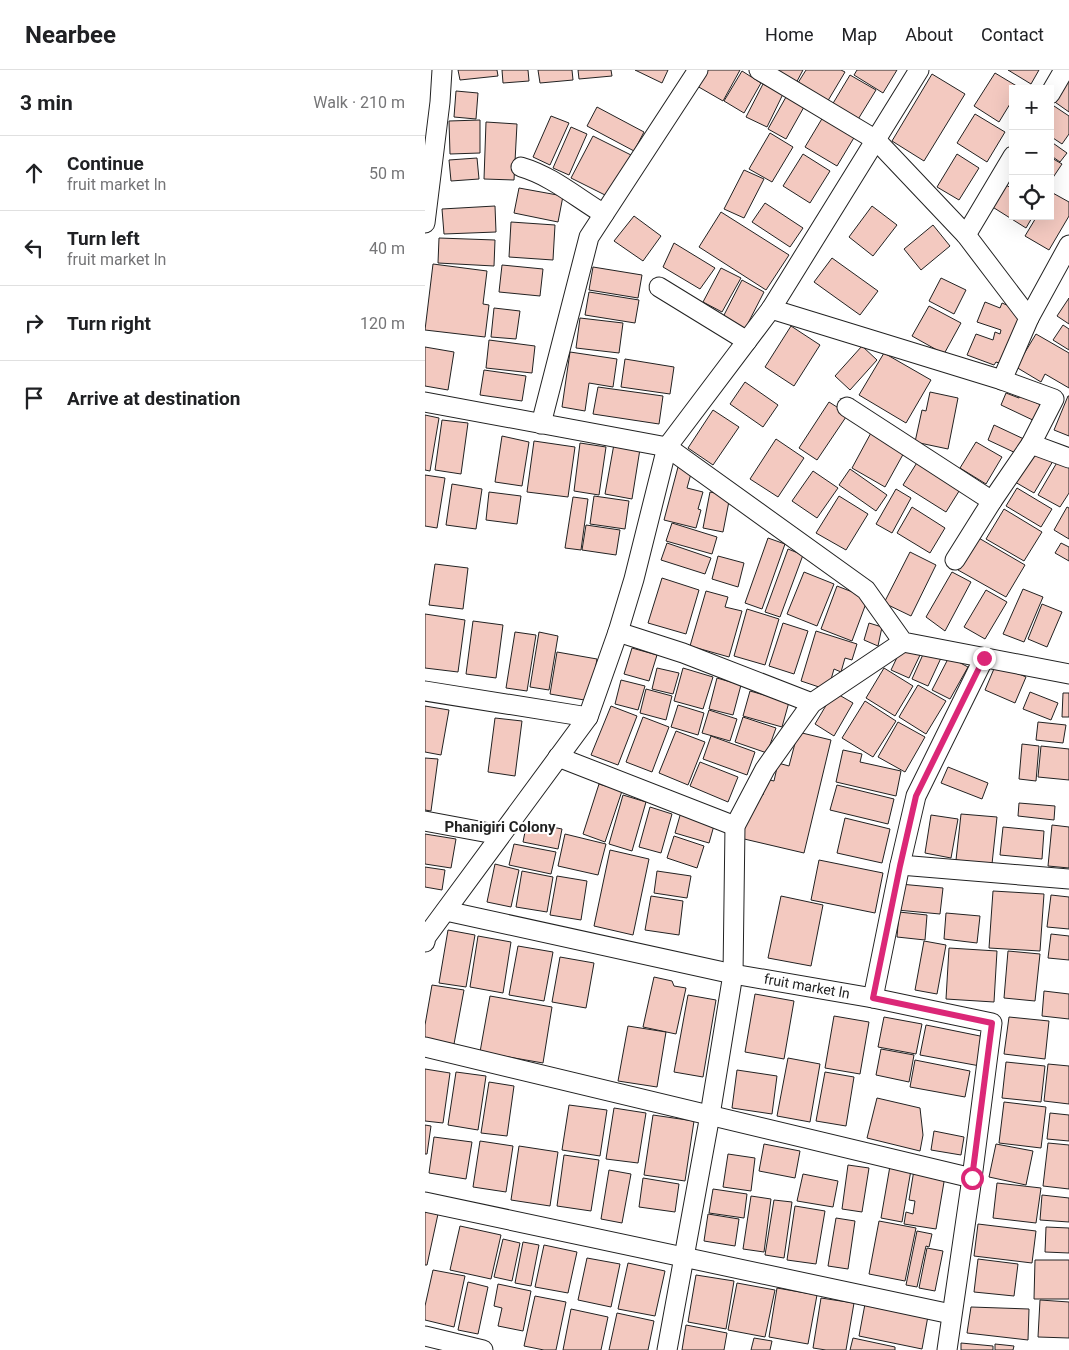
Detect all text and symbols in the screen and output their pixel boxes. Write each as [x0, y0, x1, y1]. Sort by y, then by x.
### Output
text: Nearbee [25, 21, 116, 49]
text: Home [765, 24, 814, 45]
text: Map [842, 24, 877, 45]
text: About [905, 24, 953, 45]
text: Contact [981, 24, 1044, 45]
map controls [1009, 85, 1054, 220]
button: + [1009, 85, 1054, 130]
text: 3 min [20, 91, 73, 115]
text: Walk · 210 m [313, 93, 405, 112]
button: − [1009, 130, 1054, 175]
text: Continue [67, 152, 144, 175]
icon: ahead [20, 159, 48, 187]
text: 50 m [369, 164, 405, 183]
text: fruit market ln [67, 175, 166, 194]
button: locate [1009, 175, 1054, 220]
text: Turn left [67, 227, 140, 250]
icon: left [20, 234, 48, 262]
text: 40 m [369, 239, 405, 258]
text: fruit market ln [67, 250, 166, 269]
icon: right [20, 309, 48, 337]
text: Turn right [67, 312, 151, 335]
text: 120 m [360, 314, 405, 333]
icon: arrive [20, 384, 48, 412]
text: Arrive at destination [67, 387, 240, 410]
route end [973, 647, 996, 670]
district label: Phanigiri Colony [445, 818, 556, 836]
street label: fruit market ln [763, 971, 851, 1001]
route start [961, 1167, 984, 1190]

